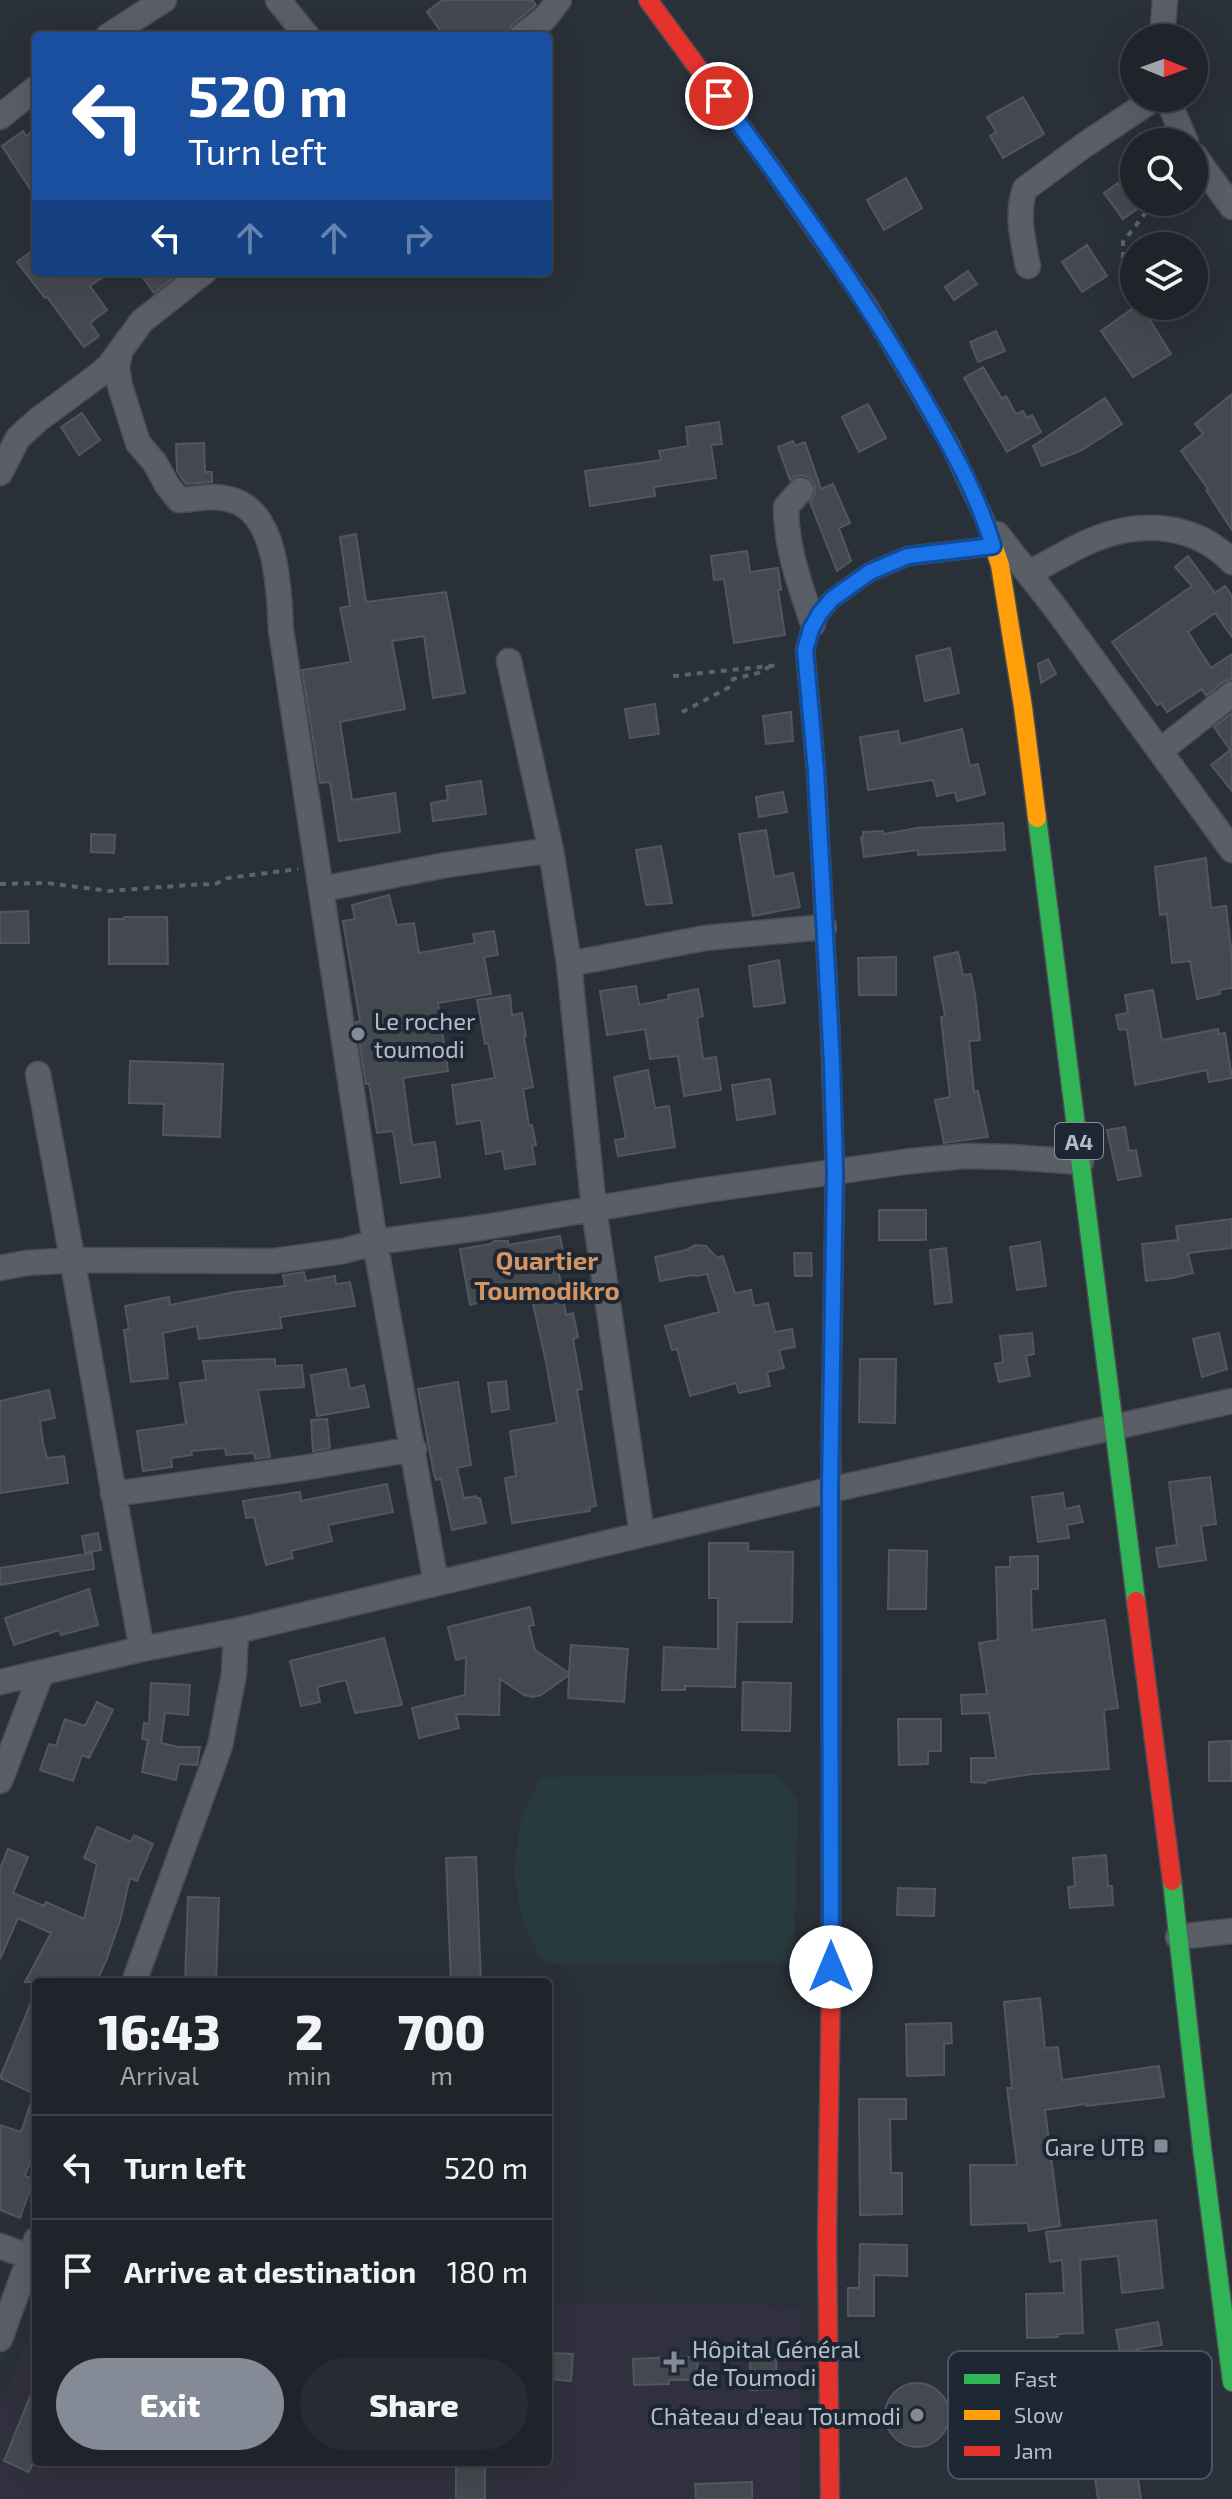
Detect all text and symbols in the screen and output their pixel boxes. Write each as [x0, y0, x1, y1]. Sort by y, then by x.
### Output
north arrow [1120, 24, 1208, 112]
map controls [1120, 24, 1208, 320]
text: 520 m [188, 61, 348, 128]
pin [685, 62, 753, 130]
icon: left [56, 64, 160, 168]
icon: arrive [697, 74, 741, 118]
button: search [1120, 128, 1208, 216]
text: Turn left [188, 129, 327, 172]
icon: left [144, 216, 188, 260]
icon: ahead [228, 216, 272, 260]
icon: ahead [312, 216, 356, 260]
icon: right [396, 216, 440, 260]
button: layers [1120, 232, 1208, 320]
place label: Le rocher toumodi [374, 1006, 476, 1063]
marker: Le rocher toumodi [349, 1025, 367, 1043]
road number: A4 [1055, 1123, 1103, 1159]
district label: Quartier Toumodikro [474, 1244, 620, 1305]
position arrow [789, 1925, 873, 2009]
text: 16:43 [98, 2002, 220, 2060]
text: 2 [295, 2002, 323, 2060]
text: 700 [398, 2002, 486, 2060]
text: Arrival [120, 2059, 199, 2090]
text: min [287, 2059, 331, 2090]
text: m [430, 2059, 453, 2090]
place label: Gare UTB [1044, 2132, 1145, 2161]
marker: Gare UTB [1152, 2137, 1170, 2155]
icon: left [56, 2145, 100, 2189]
text: Turn left [124, 2149, 246, 2185]
text: 520 m [444, 2149, 528, 2185]
icon: arrive [56, 2249, 100, 2293]
text: Arrive at destination [124, 2253, 416, 2289]
text: 180 m [447, 2253, 528, 2289]
place label: Hôpital Général de Toumodi [692, 2334, 860, 2391]
marker: Hôpital Général de Toumodi [663, 2351, 685, 2373]
legend [948, 2351, 1212, 2479]
button: Exit [56, 2358, 284, 2450]
button: Share [300, 2358, 528, 2450]
text: Fast [1014, 2365, 1057, 2391]
place label: Château d'eau Toumodi [650, 2401, 901, 2430]
text: Slow [1014, 2401, 1063, 2427]
marker: Château d'eau Toumodi [908, 2406, 926, 2424]
text: Jam [1014, 2437, 1053, 2463]

